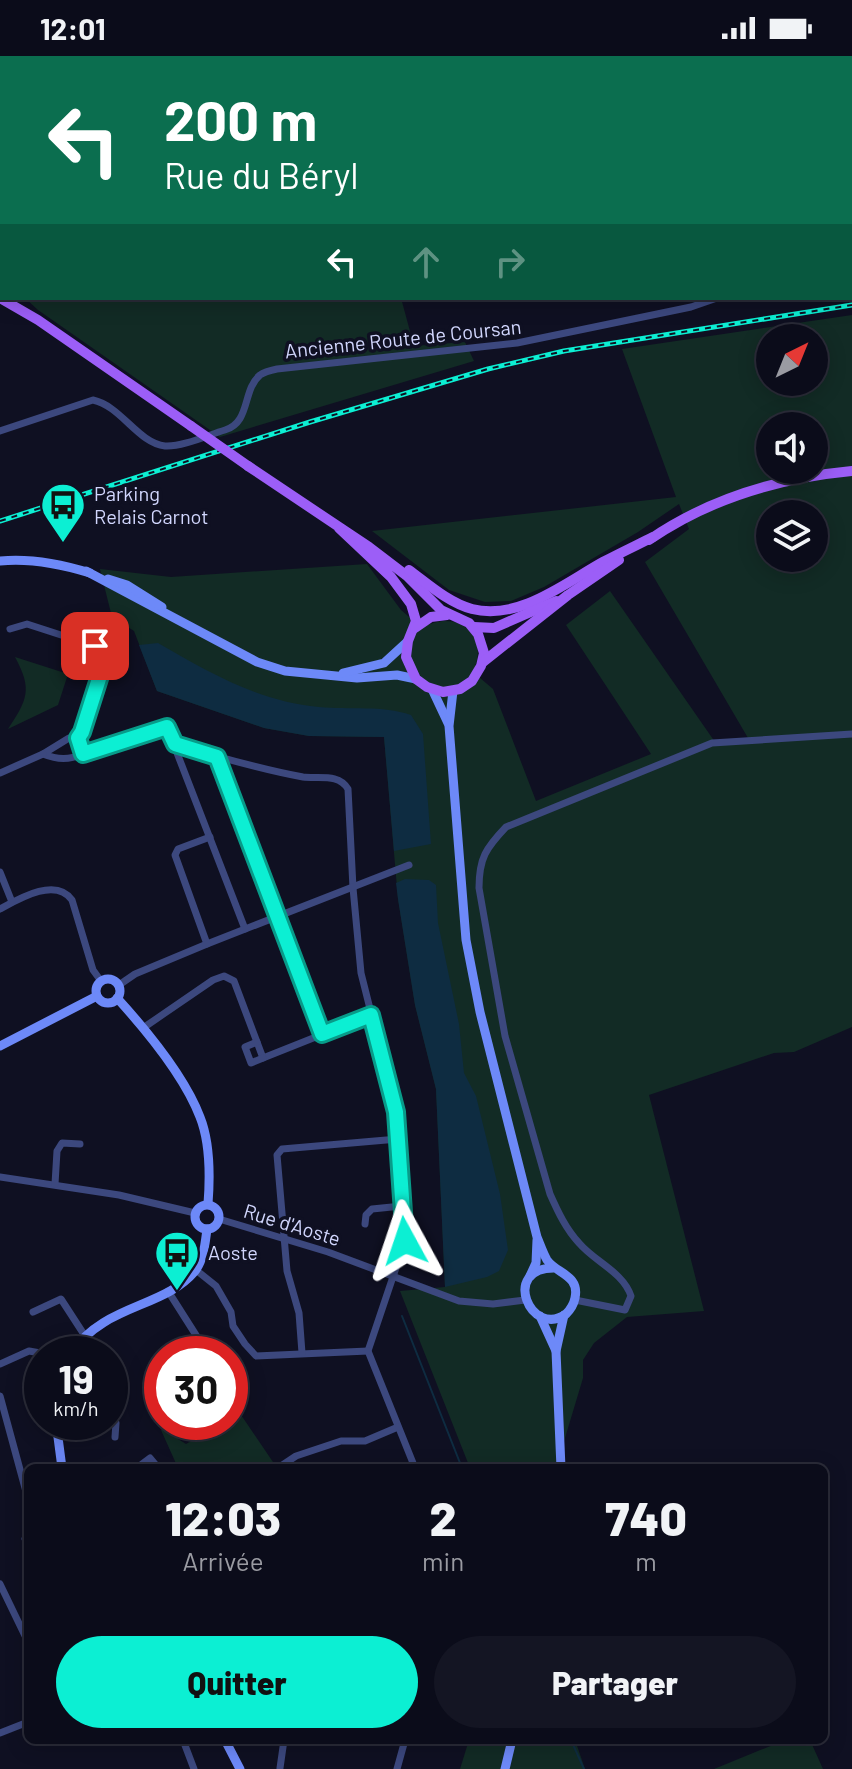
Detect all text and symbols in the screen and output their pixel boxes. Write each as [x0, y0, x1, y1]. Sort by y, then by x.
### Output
text: 12:01 [40, 10, 106, 46]
text: 200 m [164, 85, 317, 152]
icon: left [32, 88, 136, 192]
text: Rue du Béryl [164, 153, 359, 196]
icon: left [320, 240, 364, 284]
icon: ahead [404, 240, 448, 284]
icon: right [488, 240, 532, 284]
street label: Ancienne Route de Coursan [283, 314, 522, 362]
north arrow [756, 324, 828, 396]
map controls [756, 324, 828, 572]
button: sound [756, 412, 828, 484]
bus stop icon: Parking Relais Carnot [39, 481, 87, 544]
place label: Parking Relais Carnot [94, 481, 209, 528]
button: layers [756, 500, 828, 572]
pin [61, 612, 129, 680]
icon: arrive [73, 624, 117, 668]
street label: Rue d'Aoste [241, 1198, 344, 1250]
position arrow [363, 1199, 447, 1283]
bus stop icon: Aoste [153, 1229, 201, 1292]
place label: Aoste [208, 1240, 258, 1264]
speed limit sign: 30 [144, 1336, 248, 1440]
text: 19 [58, 1354, 94, 1402]
text: km/h [53, 1396, 99, 1420]
text: 12:03 [165, 1488, 281, 1546]
text: 2 [430, 1488, 457, 1546]
text: 740 [605, 1488, 687, 1546]
text: Arrivée [183, 1545, 264, 1576]
text: min [422, 1545, 464, 1576]
text: m [635, 1545, 657, 1576]
button: Quitter [56, 1636, 418, 1728]
button: Partager [434, 1636, 796, 1728]

